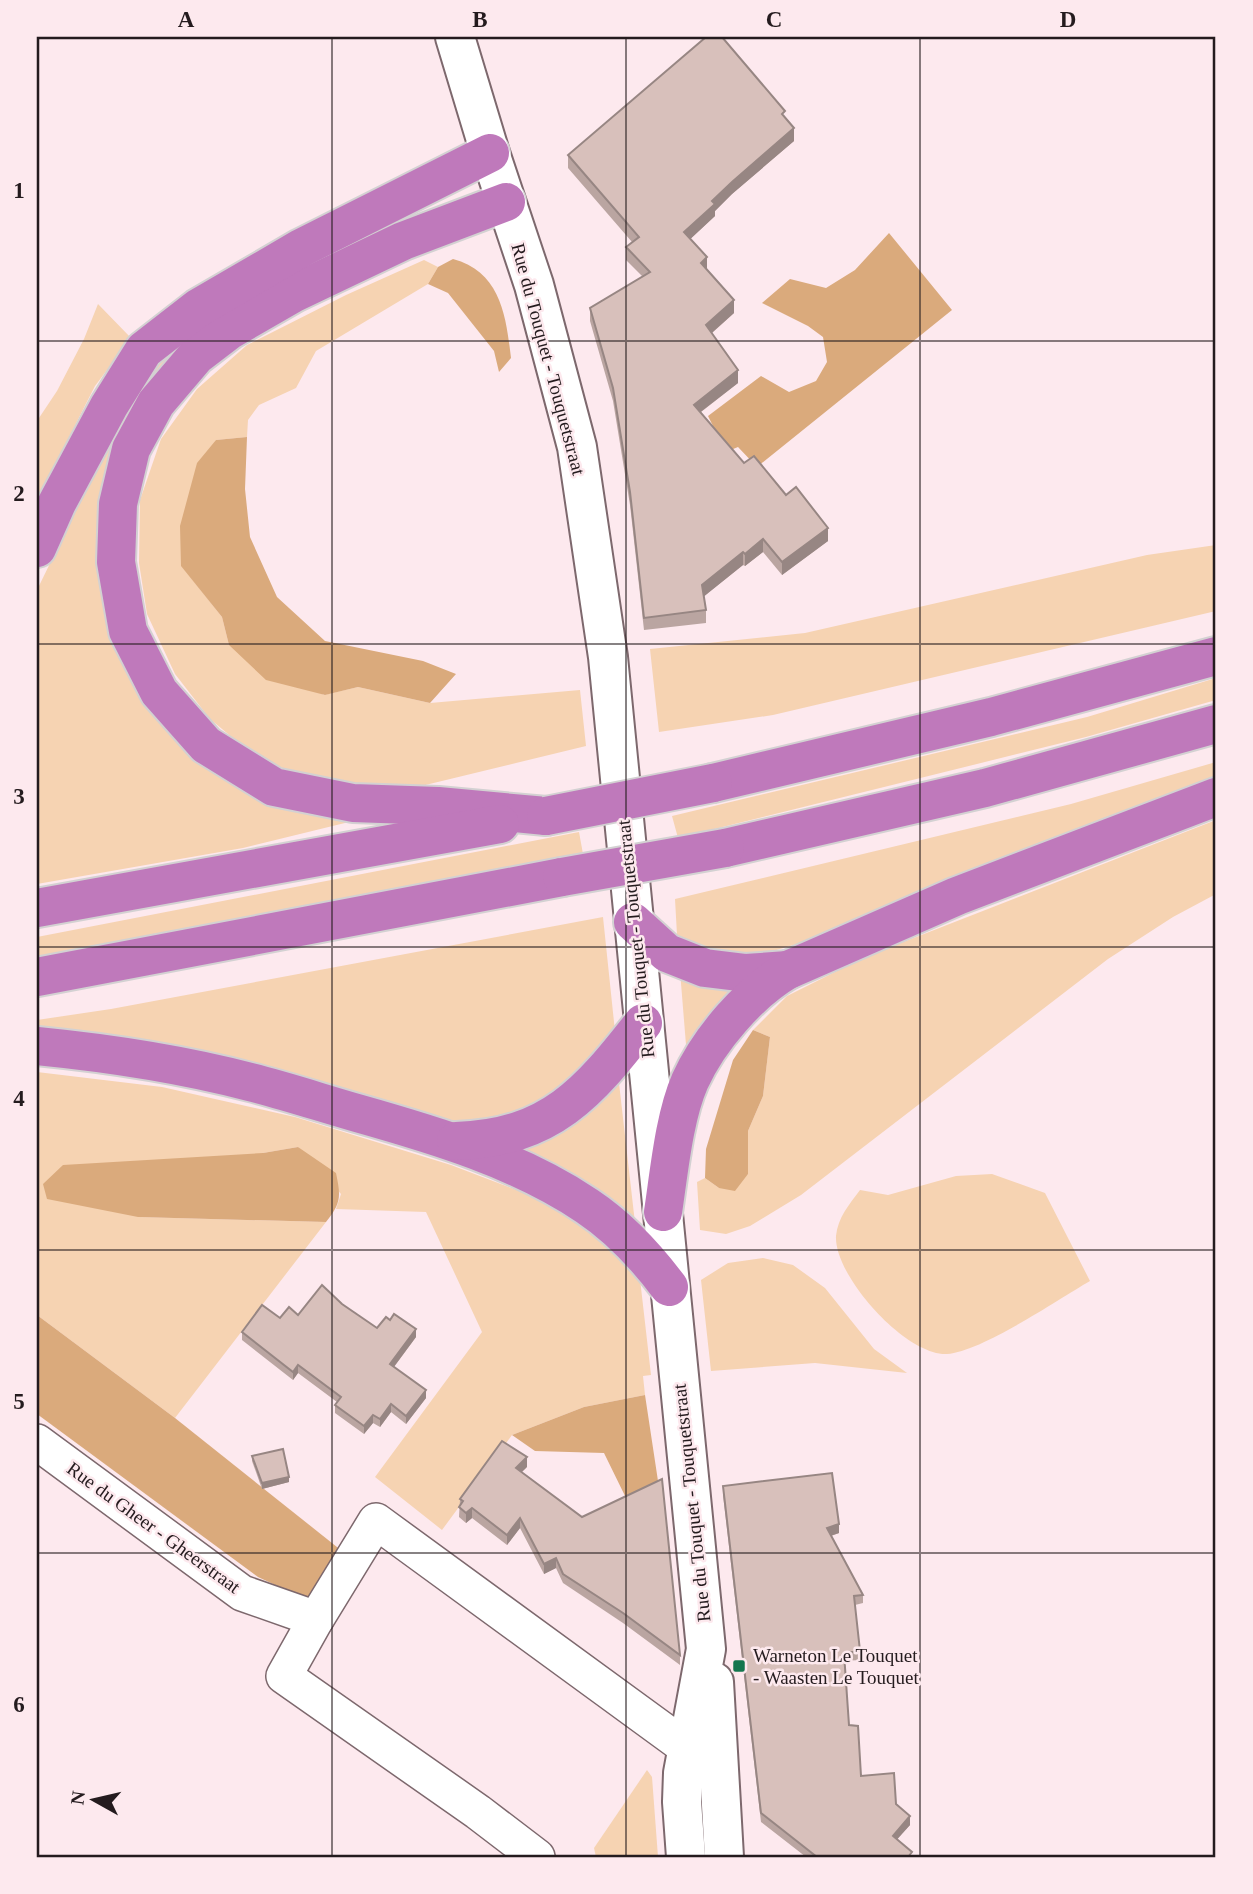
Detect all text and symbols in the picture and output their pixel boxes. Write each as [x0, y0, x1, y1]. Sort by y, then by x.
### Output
text: A [178, 7, 195, 32]
text: B [472, 7, 488, 32]
text: C [766, 7, 782, 32]
text: D [1060, 7, 1076, 32]
text: 1 [13, 178, 25, 203]
street label: Rue du Touquet - Touquetstraat [507, 241, 590, 478]
text: 2 [13, 481, 25, 506]
text: 3 [13, 784, 25, 809]
street label: Rue du Touquet - Touquetstraat [612, 818, 658, 1059]
text: 4 [13, 1086, 25, 1111]
street label: Rue du Touquet - Touquetstraat [668, 1382, 714, 1623]
text: 5 [13, 1389, 25, 1414]
street label: Rue du Gheer - Gheerstraat [63, 1458, 245, 1598]
place label: Warneton Le Touquet - Waasten Le Touquet [753, 1645, 920, 1688]
marker: Warneton Le Touquet - Waasten Le Touquet [731, 1658, 747, 1674]
text: 6 [13, 1692, 25, 1717]
north arrow [60, 1764, 130, 1834]
text: N [66, 1789, 89, 1806]

